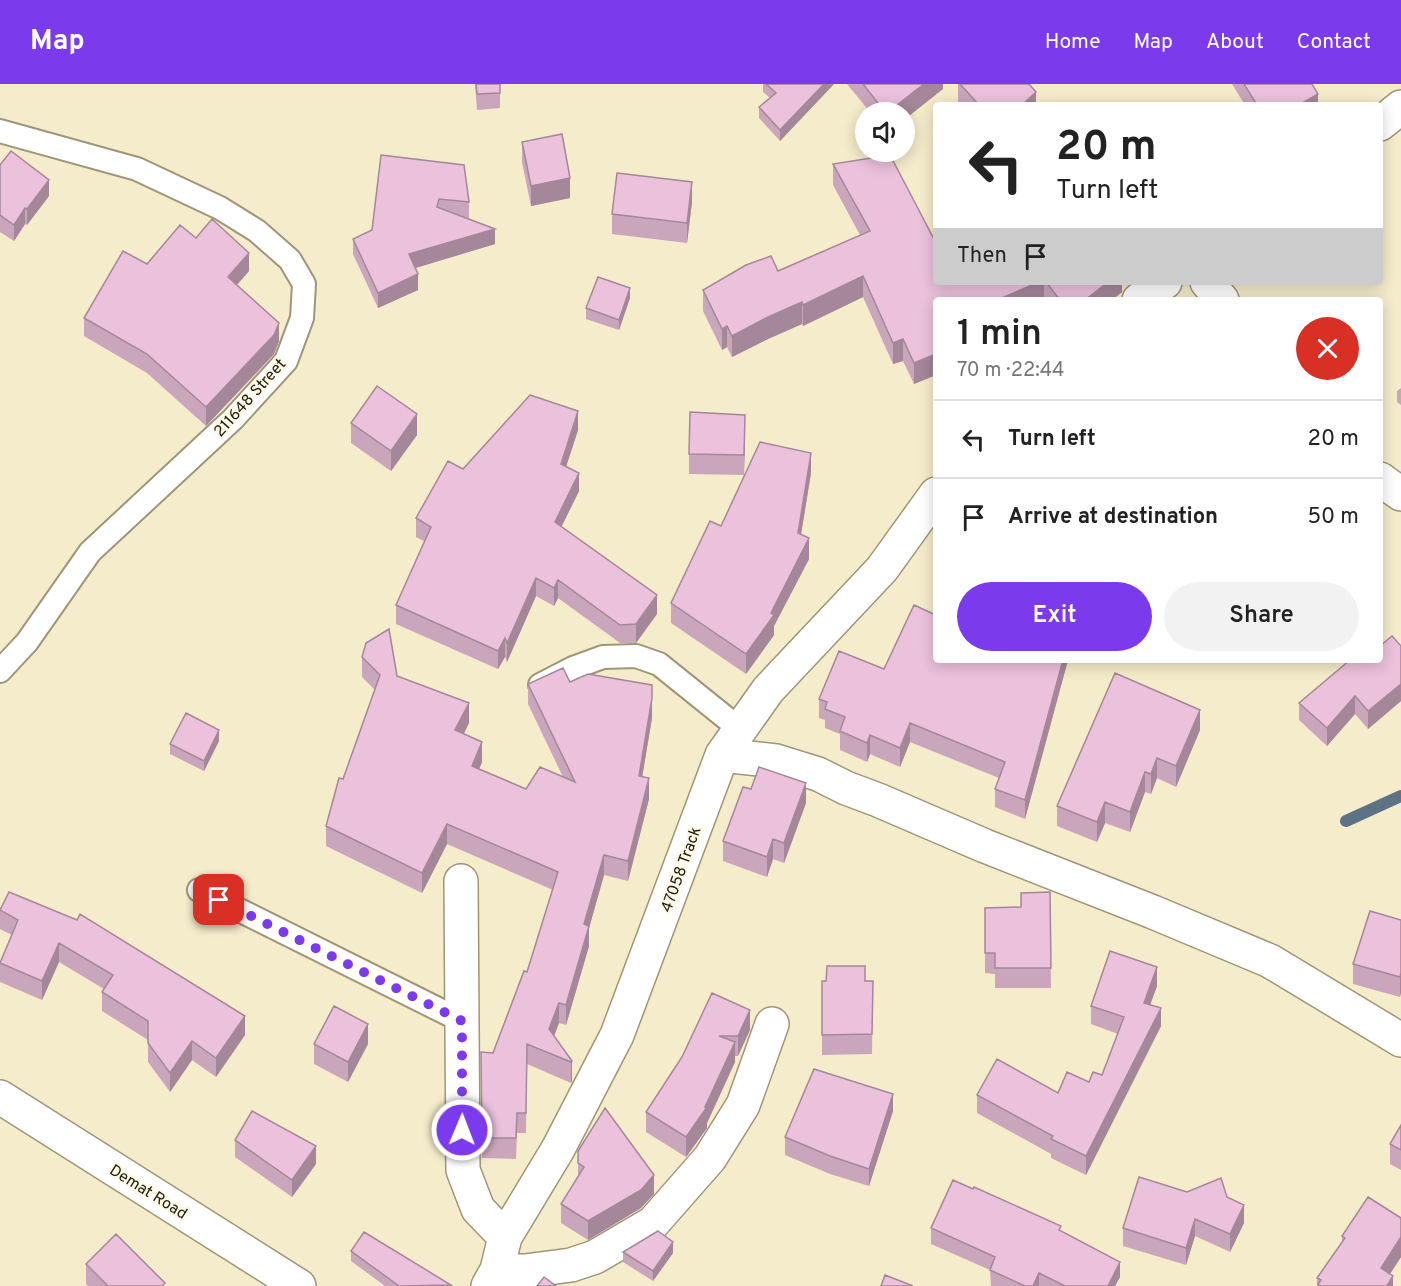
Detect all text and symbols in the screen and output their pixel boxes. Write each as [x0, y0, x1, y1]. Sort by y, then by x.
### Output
text: Map [30, 24, 85, 60]
text: Home [1045, 29, 1101, 56]
text: Map [1134, 29, 1173, 56]
text: About [1206, 29, 1264, 56]
text: Contact [1297, 29, 1371, 56]
map controls [855, 102, 915, 162]
button: sound [855, 102, 915, 162]
text: 20 m [1056, 122, 1157, 175]
icon: left [957, 126, 1035, 204]
text: Turn left [1056, 174, 1158, 208]
icon: arrive [1019, 240, 1052, 273]
text: Then [957, 243, 1007, 270]
text: 1 min [957, 312, 1042, 358]
button: close [1296, 317, 1359, 380]
street label: 211648 Street [210, 355, 291, 442]
text: 70 m · 22:44 [957, 358, 1065, 384]
icon: left [957, 423, 990, 456]
text: Turn left [1008, 426, 1096, 453]
text: 20 m [1308, 426, 1359, 453]
icon: arrive [957, 501, 990, 534]
text: Arrive at destination [1008, 504, 1218, 531]
text: 50 m [1307, 504, 1359, 531]
button: Exit [957, 582, 1152, 651]
button: Share [1164, 582, 1359, 651]
street label: 47058 Track [657, 824, 707, 915]
pin [193, 874, 244, 925]
icon: arrive [202, 883, 235, 916]
position arrow [430, 1098, 494, 1162]
street label: Demat Road [105, 1161, 191, 1225]

